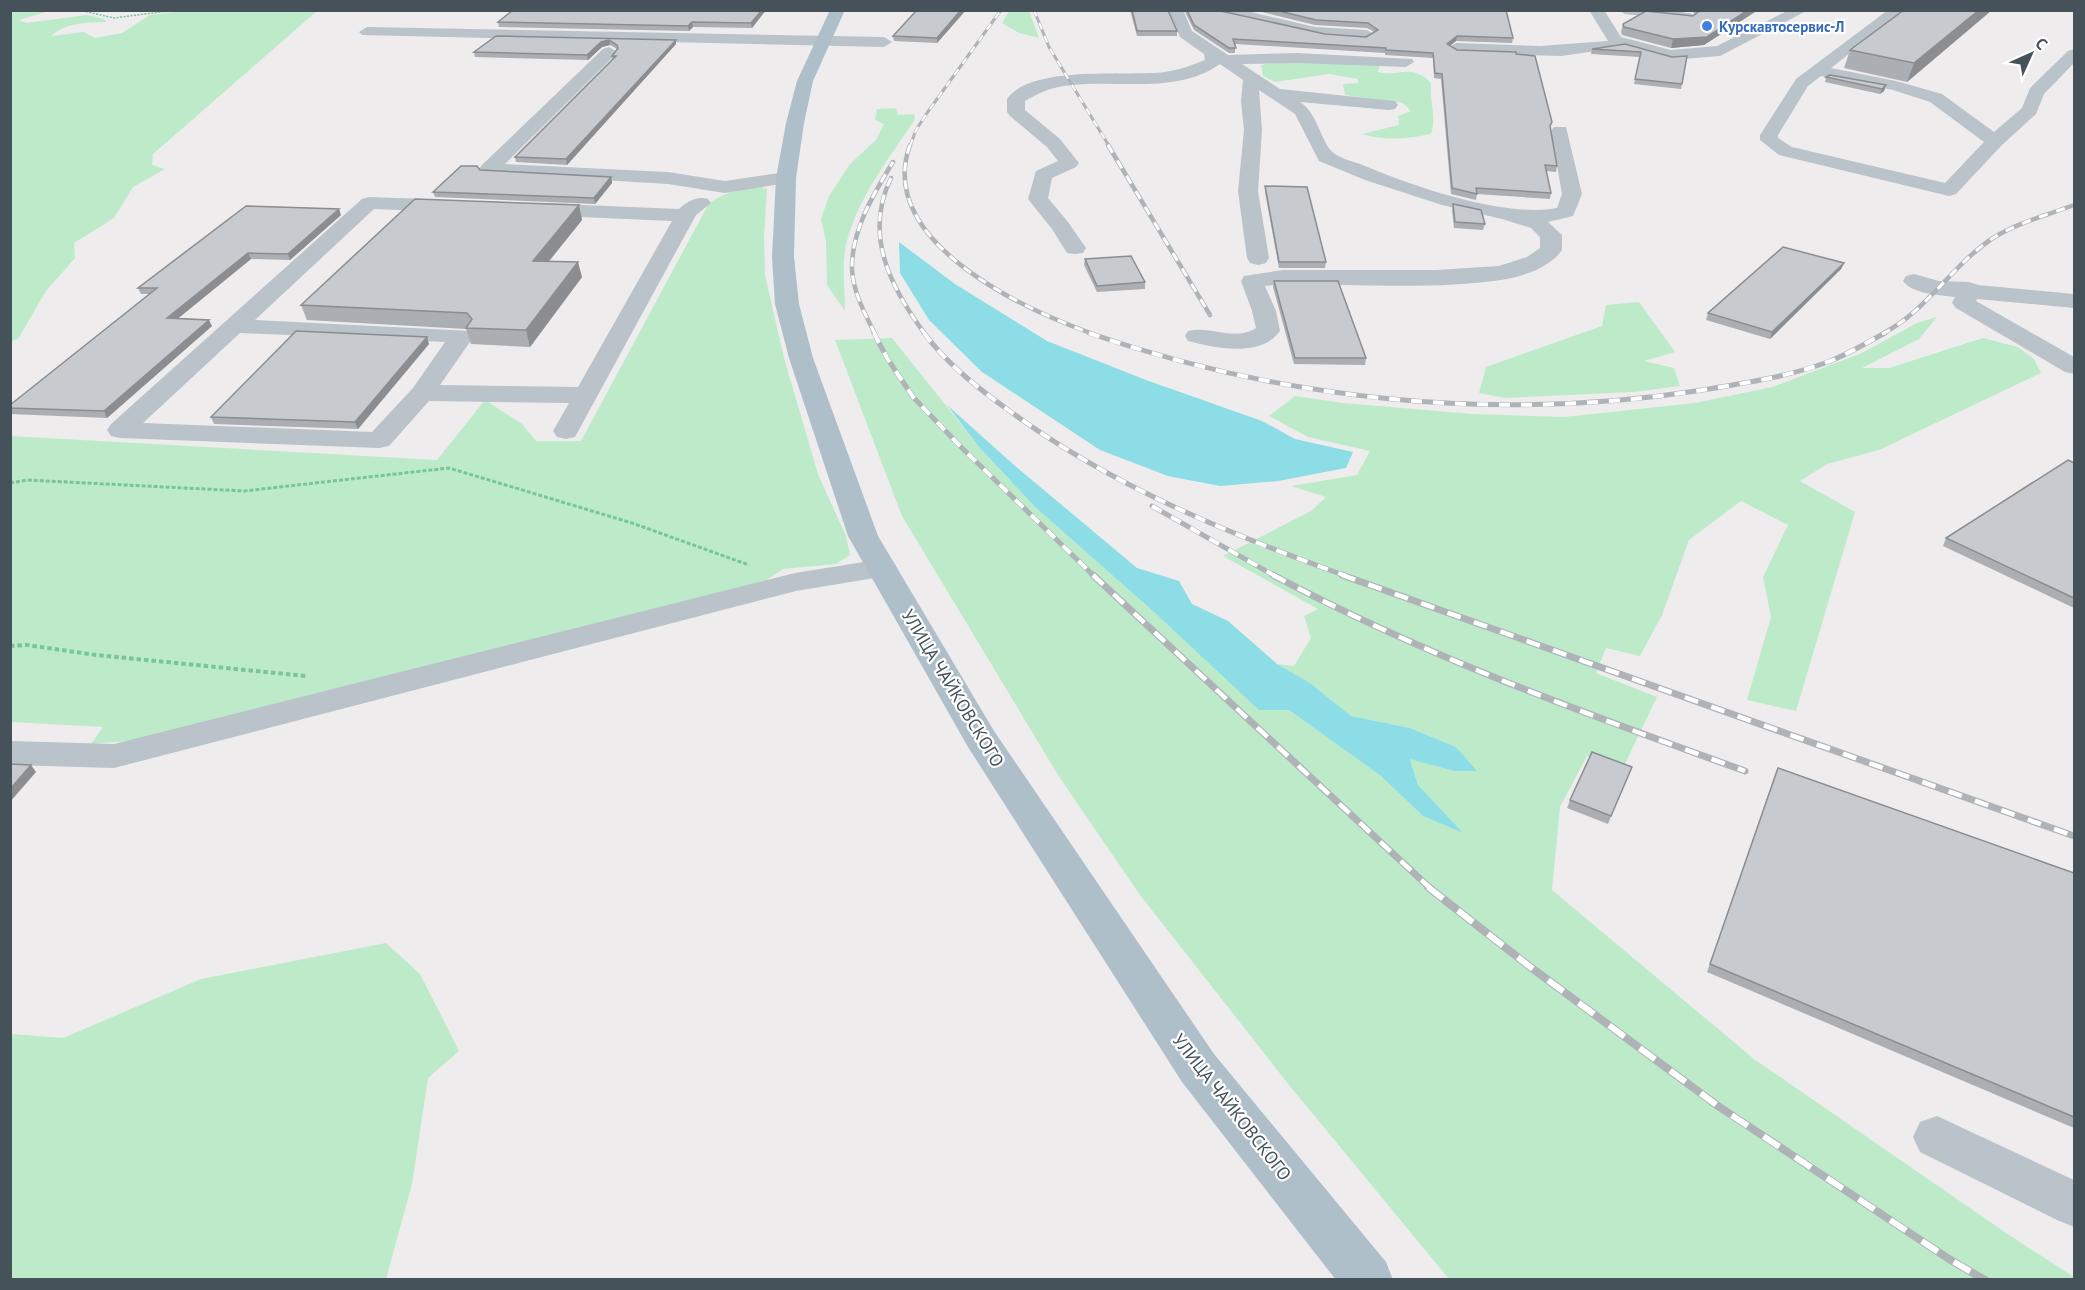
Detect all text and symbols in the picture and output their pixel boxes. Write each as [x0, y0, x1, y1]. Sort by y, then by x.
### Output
place label: Курскавтосервис-Л [1719, 17, 1844, 36]
marker: Курскавтосервис-Л [1700, 19, 1714, 33]
north arrow [2001, 24, 2061, 84]
text: С [2031, 33, 2052, 54]
street label: УЛИЦА ЧАЙКОВСКОГО [897, 605, 1009, 771]
street label: УЛИЦА ЧАЙКОВСКОГО [1168, 1029, 1296, 1185]

